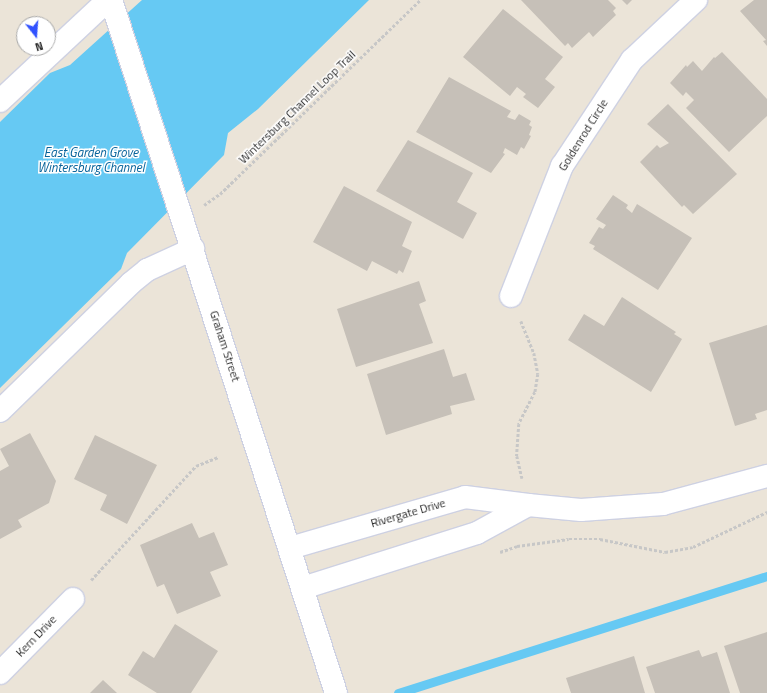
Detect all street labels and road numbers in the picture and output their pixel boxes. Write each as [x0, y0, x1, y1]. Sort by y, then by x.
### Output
street label: Wintersburg Channel Loop Trail [236, 47, 358, 167]
street label: Goldenrod Circle [555, 96, 611, 174]
street label: Graham Street [207, 309, 243, 383]
street label: Rivergate Drive [369, 495, 447, 531]
street label: Kern Drive [13, 612, 59, 660]

